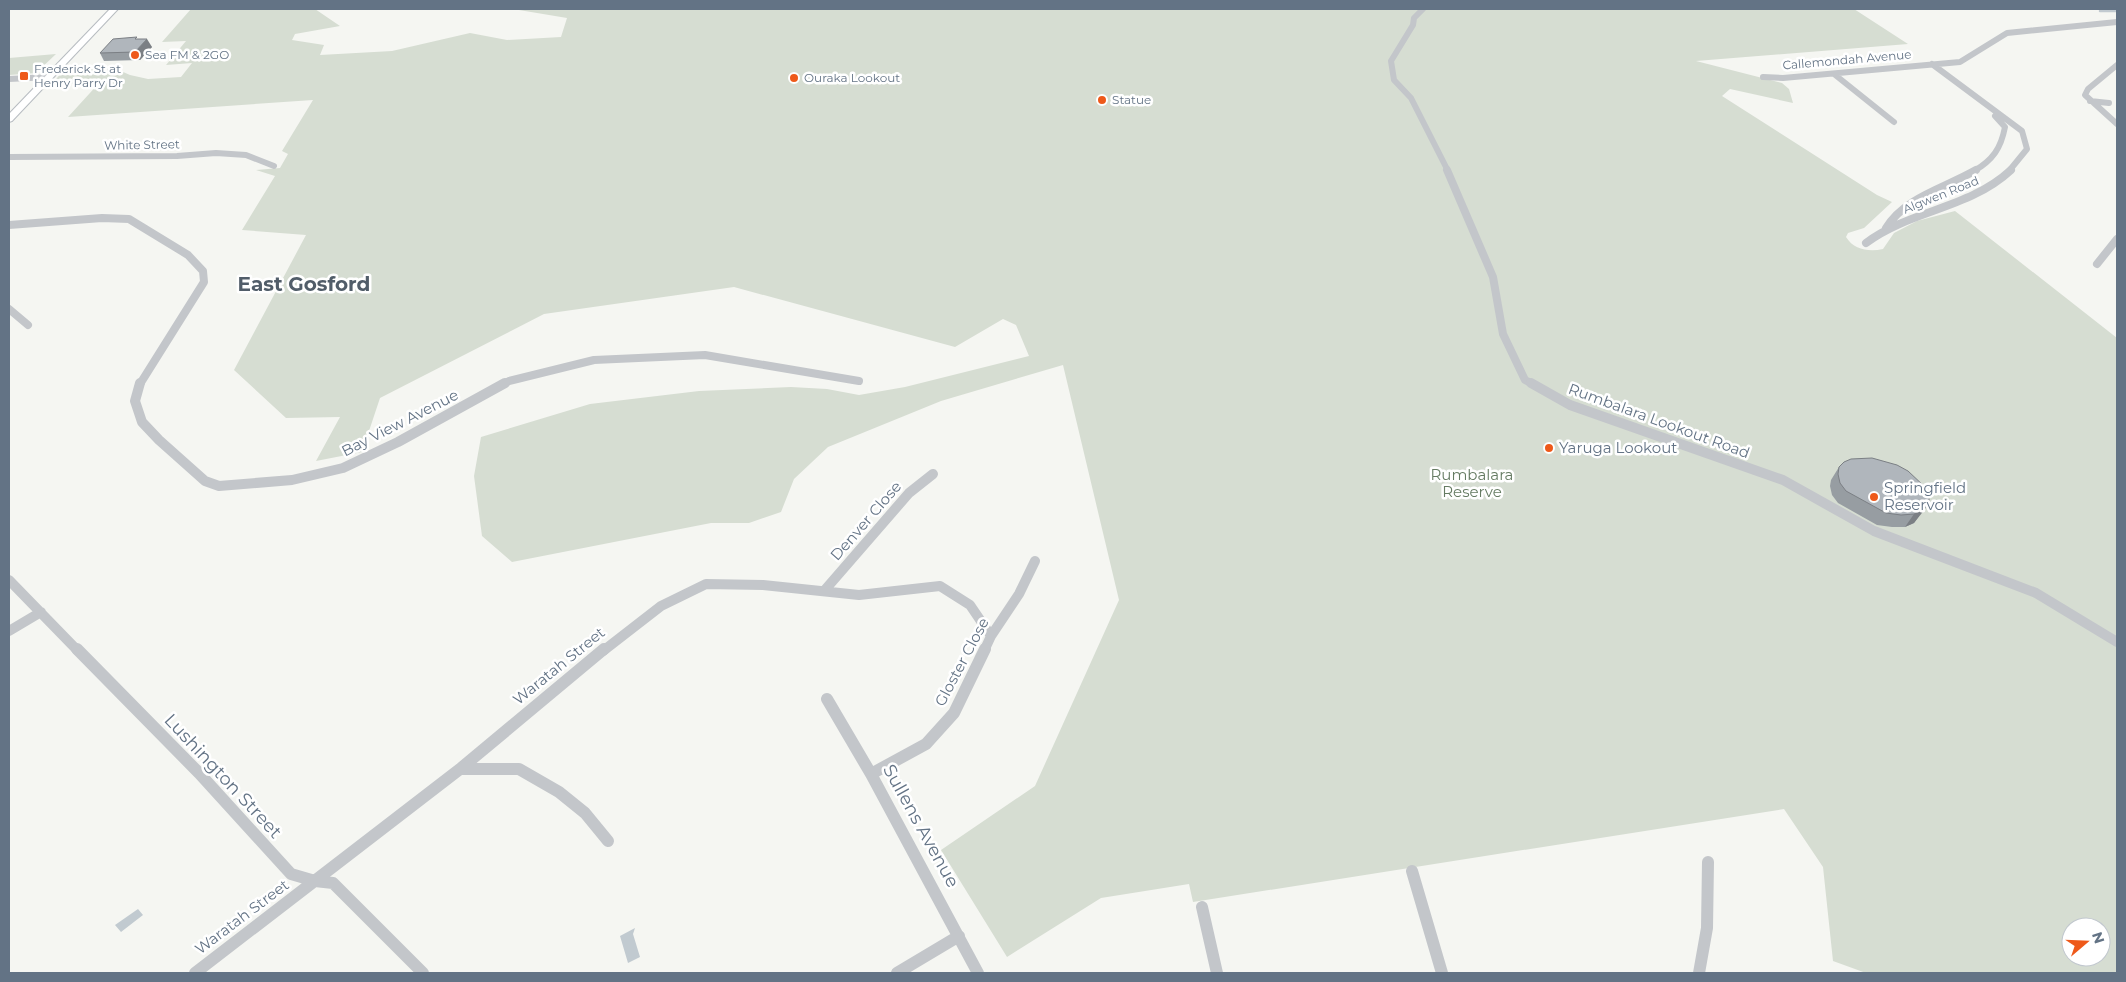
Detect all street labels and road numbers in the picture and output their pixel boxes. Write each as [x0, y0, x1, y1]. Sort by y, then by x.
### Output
street label: Callemondah Avenue [1782, 46, 1912, 73]
street label: White Street [104, 136, 180, 153]
street label: Algwen Road [1901, 173, 1981, 217]
street label: Rumbalara Lookout Road [1566, 379, 1753, 462]
street label: Bay View Avenue [338, 385, 461, 460]
street label: Denver Close [826, 477, 905, 564]
street label: Gloster Close [930, 614, 993, 709]
street label: Waratah Street [509, 623, 609, 709]
street label: Lushington Street [160, 709, 286, 843]
street label: Sullens Avenue [878, 761, 964, 891]
street label: Waratah Street [191, 875, 293, 958]

